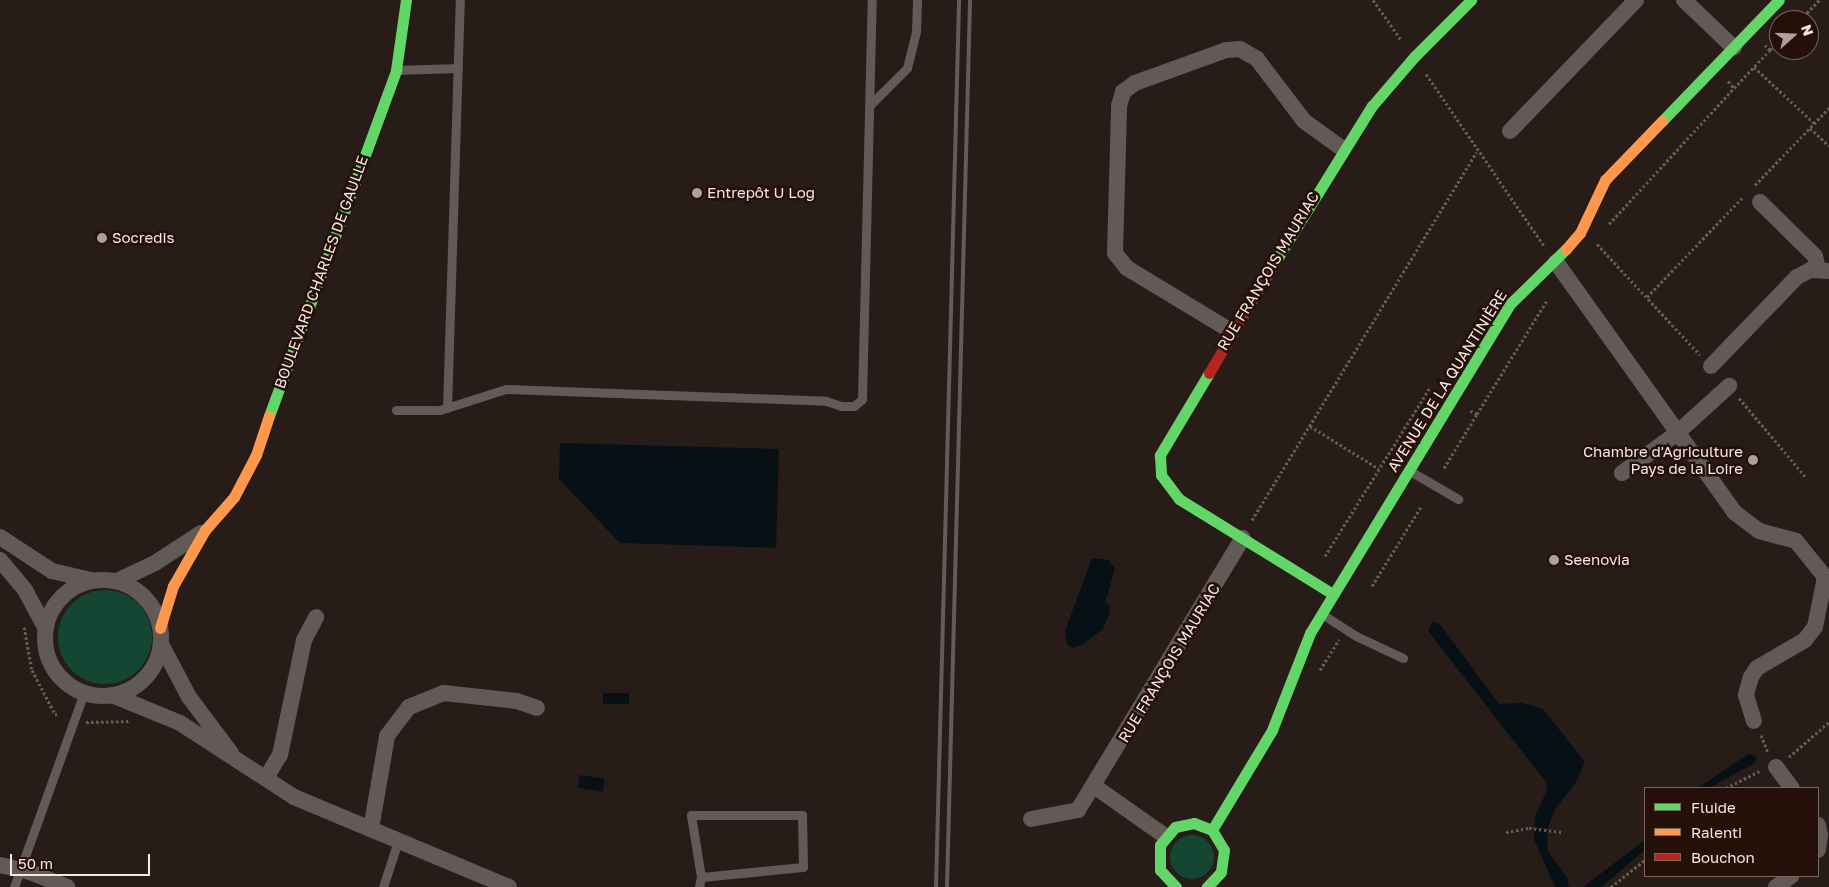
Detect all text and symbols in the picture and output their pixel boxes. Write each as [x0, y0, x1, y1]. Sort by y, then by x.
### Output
north arrow [1769, 10, 1819, 60]
text: N [1798, 22, 1817, 38]
street label: BOULEVARD CHARLES DE GAULLE [270, 153, 372, 391]
place label: Entrepôt U Log [707, 184, 815, 202]
marker: Entrepôt U Log [691, 187, 703, 199]
street label: RUE FRANÇOIS MAURIAC [1213, 188, 1323, 354]
place label: Socredis [112, 229, 174, 247]
marker: Socredis [96, 232, 108, 244]
street label: AVENUE DE LA QUANTINIÈRE [1383, 287, 1511, 475]
place label: Chambre d'Agriculture Pays de la Loire [1583, 442, 1743, 477]
marker: Chambre d'Agriculture Pays de la Loire [1747, 454, 1759, 466]
place label: Seenovia [1564, 551, 1630, 569]
marker: Seenovia [1548, 554, 1560, 566]
street label: RUE FRANÇOIS MAURIAC [1114, 580, 1224, 746]
legend [1644, 787, 1819, 877]
text: Fluide [1691, 798, 1736, 816]
text: Ralenti [1691, 823, 1742, 841]
scale bar [12, 844, 152, 876]
text: Bouchon [1691, 848, 1755, 866]
text: 50 m [18, 854, 53, 872]

